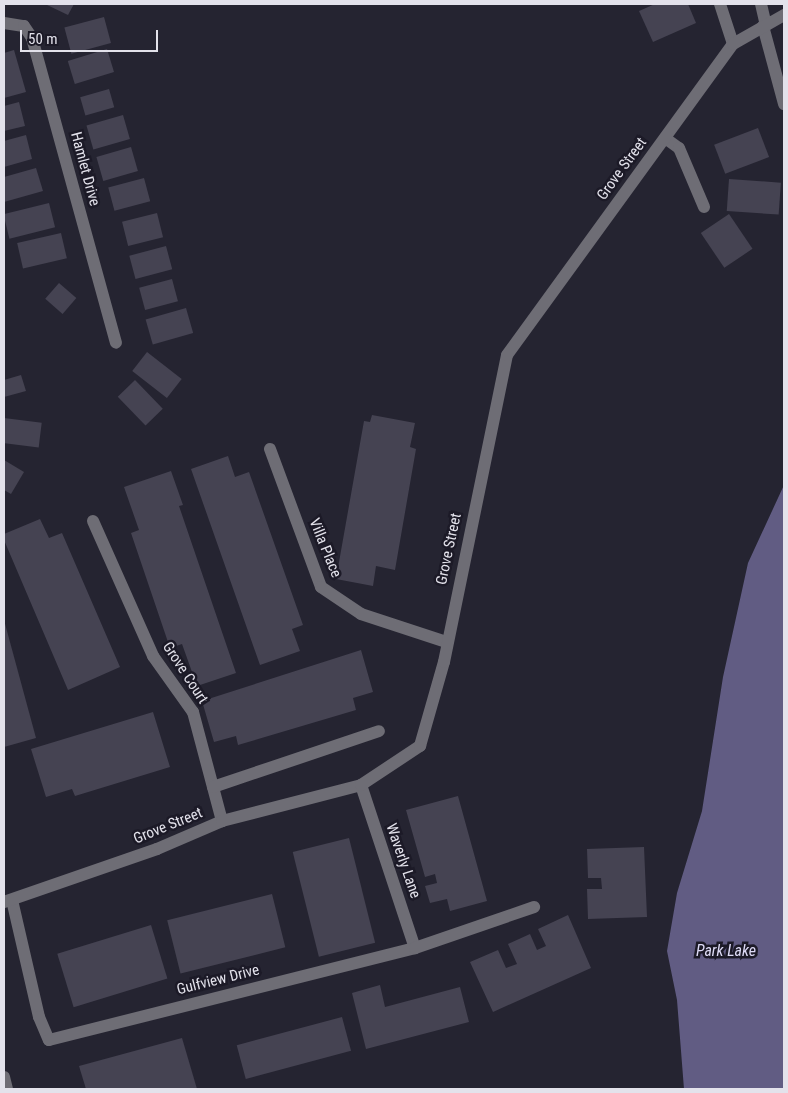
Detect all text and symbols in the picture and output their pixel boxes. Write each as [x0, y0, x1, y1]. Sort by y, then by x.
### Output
scale bar [22, 20, 160, 52]
text: 50 m [28, 30, 58, 48]
street label: Hamlet Drive [66, 130, 104, 208]
street label: Grove Street [593, 134, 651, 204]
street label: Grove Street [433, 512, 465, 586]
street label: Villa Place [305, 516, 345, 580]
street label: Grove Court [158, 639, 212, 707]
street label: Grove Street [131, 804, 205, 848]
street label: Waverly Lane [382, 821, 424, 901]
water label: Park Lake [696, 941, 756, 961]
street label: Gulfview Drive [175, 961, 261, 999]

